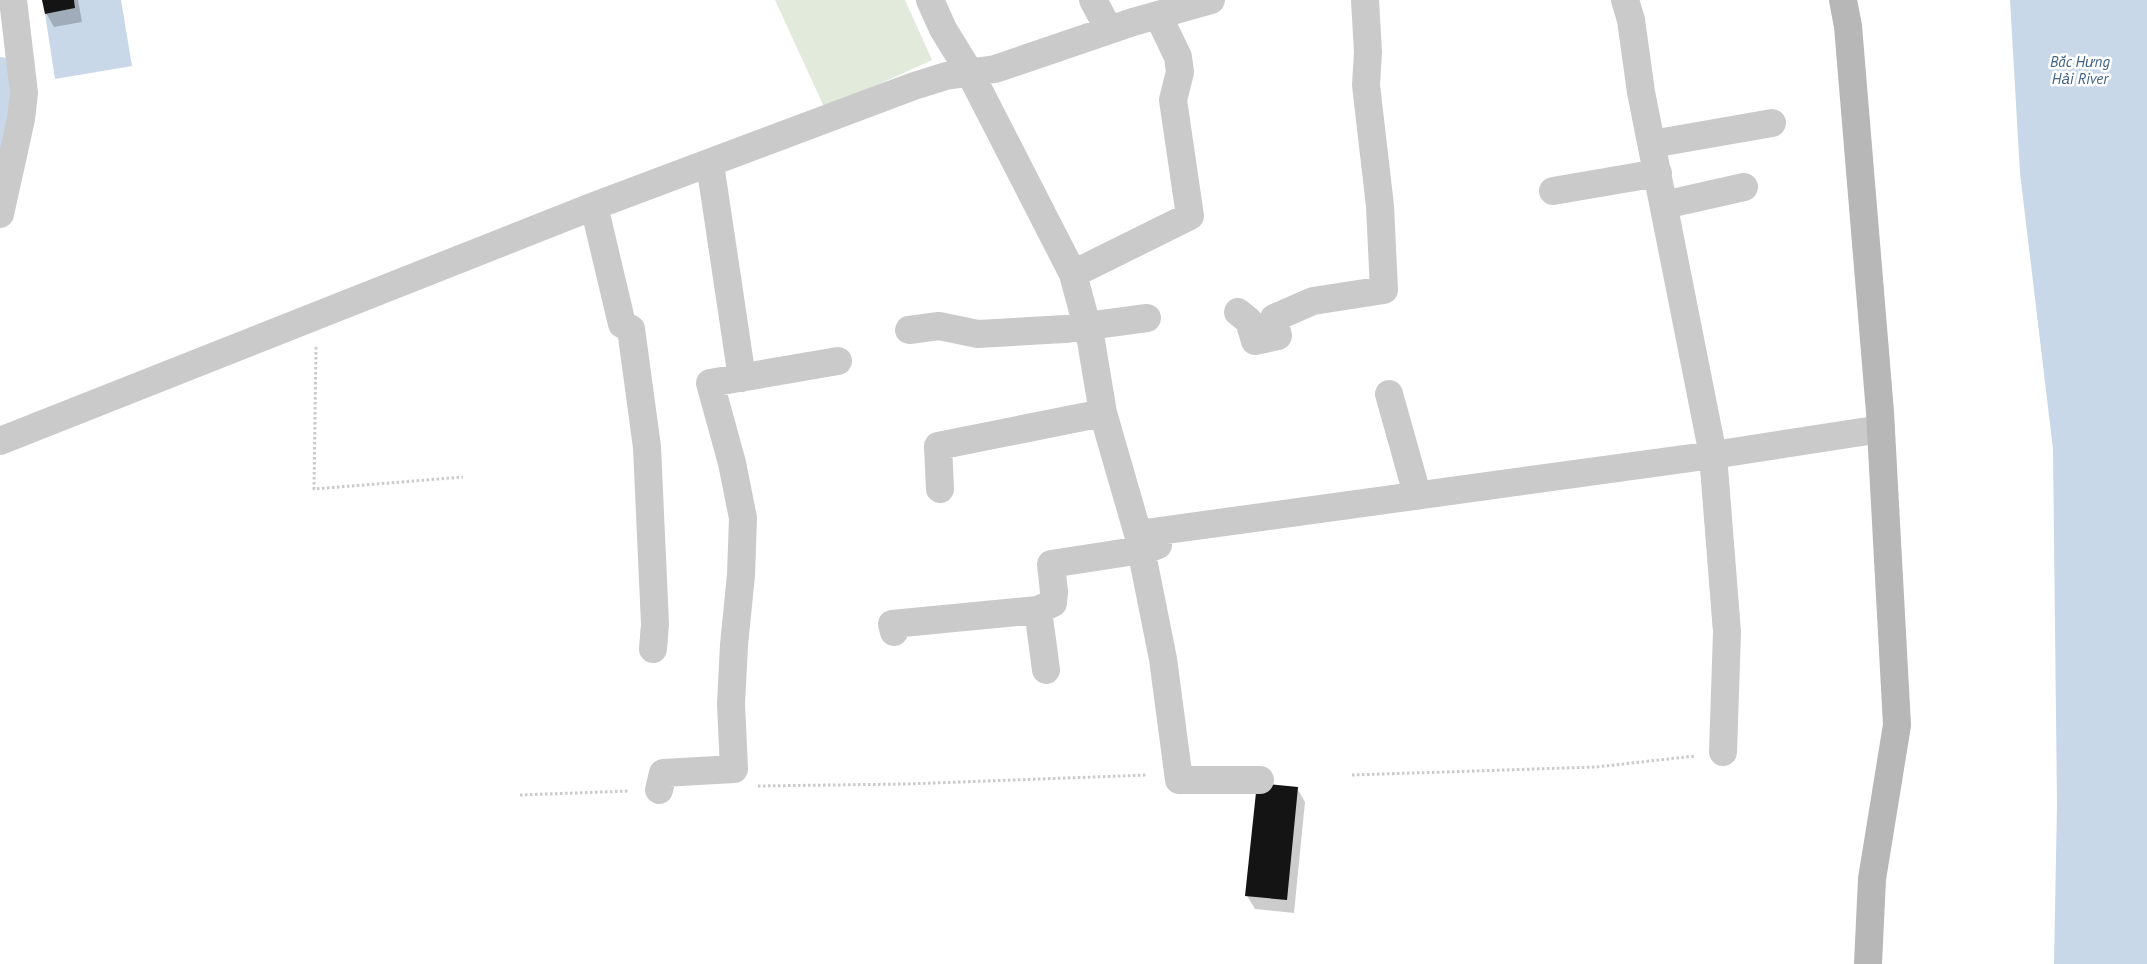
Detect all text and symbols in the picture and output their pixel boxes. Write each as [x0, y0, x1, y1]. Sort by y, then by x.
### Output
water label: Bắc Hưng Hải River [2050, 52, 2110, 88]

